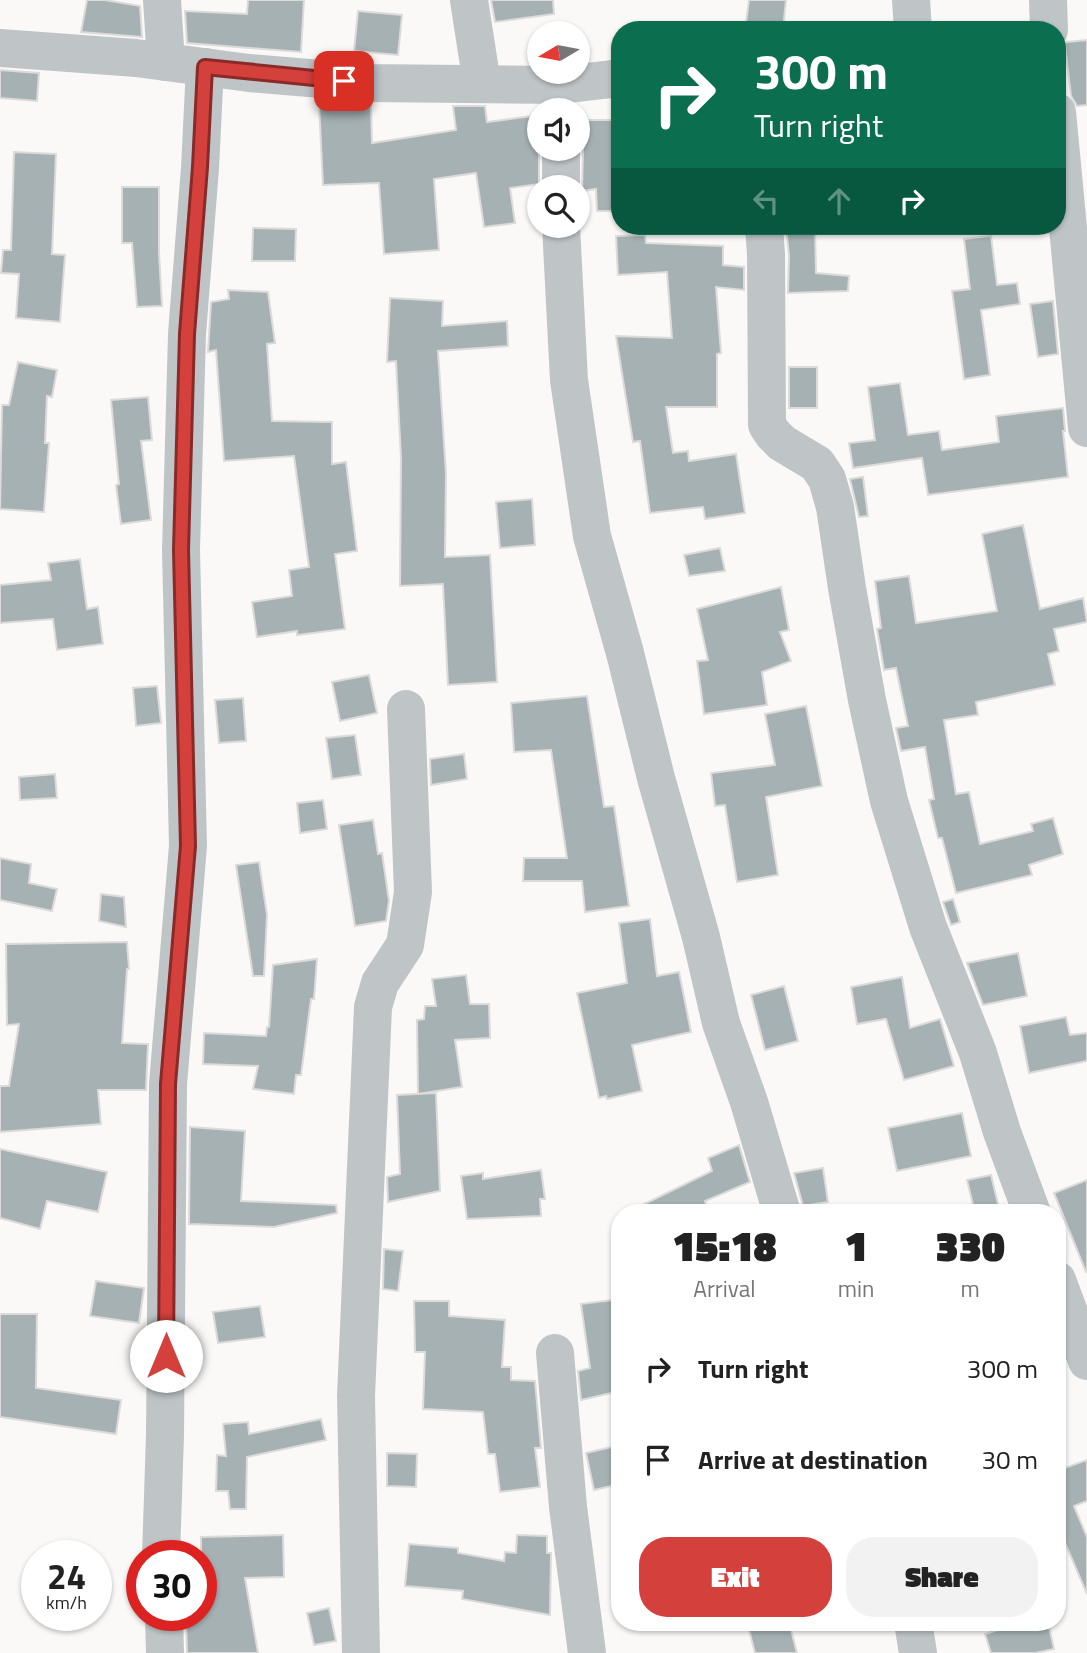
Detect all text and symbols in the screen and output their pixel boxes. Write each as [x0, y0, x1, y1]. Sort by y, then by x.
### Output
north arrow [527, 21, 590, 84]
map controls [527, 21, 590, 238]
text: 300 m [754, 33, 888, 108]
icon: right [639, 49, 730, 140]
pin [314, 51, 374, 111]
icon: arrive [325, 62, 363, 100]
button: sound [527, 98, 590, 161]
text: Turn right [754, 101, 883, 149]
button: search [527, 175, 590, 238]
icon: left [747, 182, 785, 220]
icon: ahead [820, 182, 858, 220]
icon: right [893, 182, 931, 220]
text: 15:18 [672, 1213, 777, 1277]
text: 1 [845, 1213, 868, 1277]
text: 330 [936, 1213, 1005, 1277]
text: Arrival [693, 1271, 756, 1306]
text: min [838, 1271, 874, 1306]
text: m [961, 1271, 980, 1306]
position arrow [129, 1319, 203, 1393]
text: Turn right [698, 1349, 809, 1388]
text: 300 m [967, 1349, 1038, 1388]
icon: right [639, 1350, 677, 1388]
text: Arrive at destination [698, 1440, 928, 1479]
text: 30 m [981, 1440, 1038, 1479]
icon: arrive [639, 1441, 677, 1479]
button: Exit [639, 1537, 832, 1617]
button: Share [846, 1537, 1038, 1617]
speed limit sign: 30 [126, 1540, 217, 1631]
text: 24 [47, 1549, 86, 1603]
text: km/h [46, 1589, 87, 1616]

